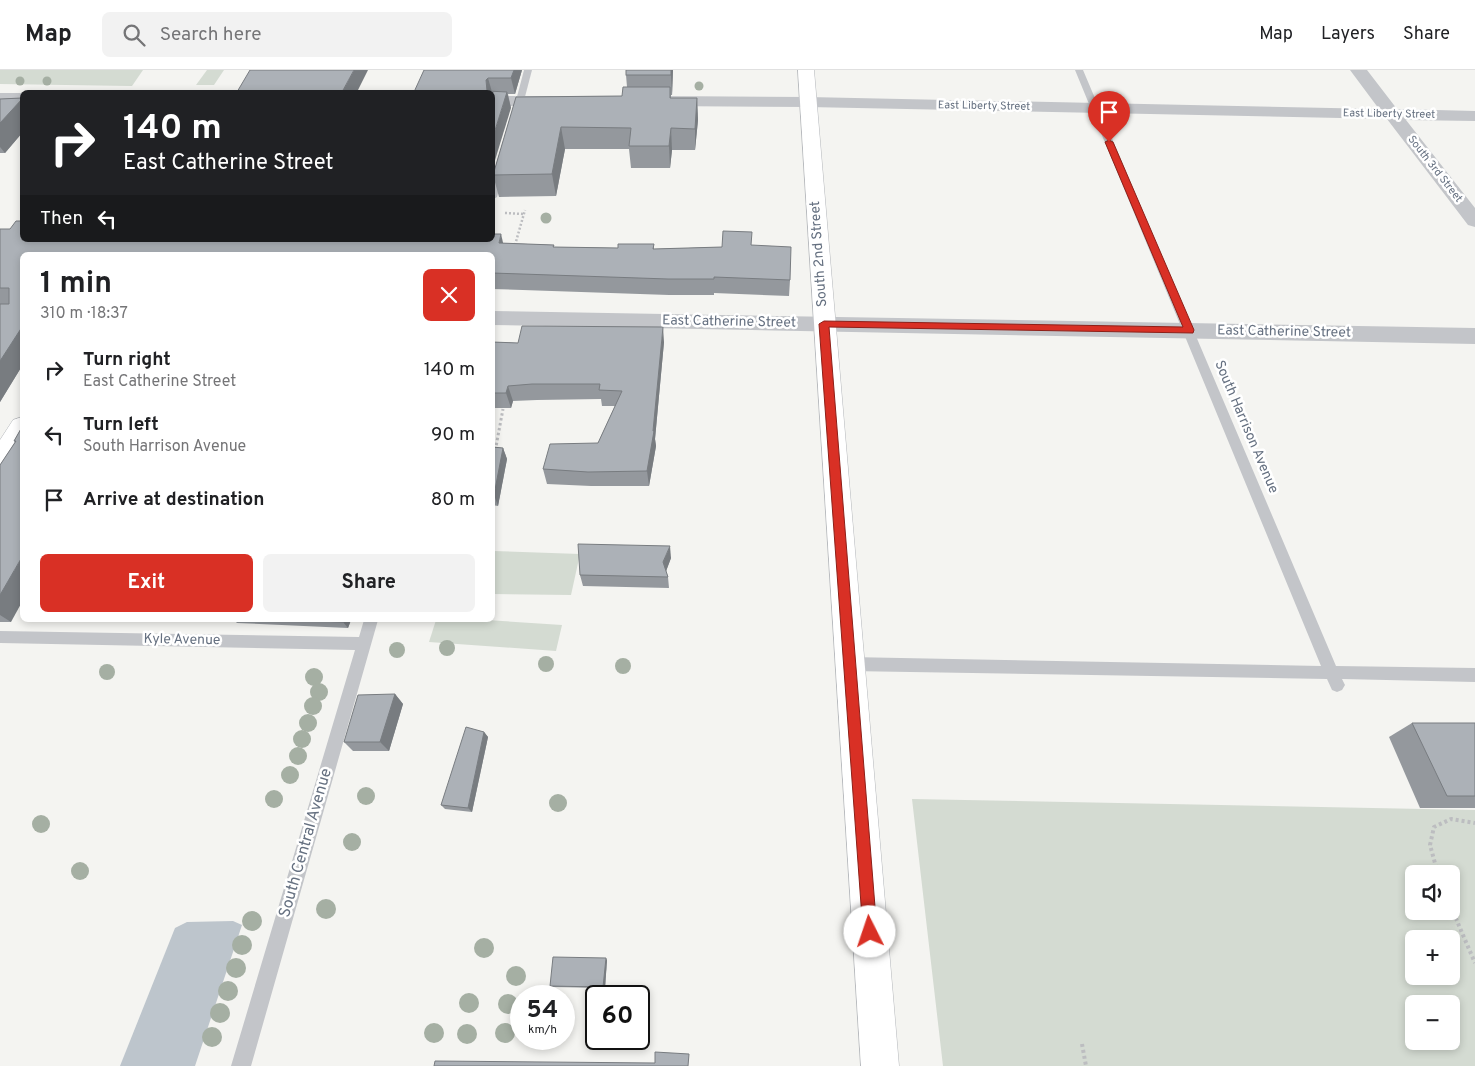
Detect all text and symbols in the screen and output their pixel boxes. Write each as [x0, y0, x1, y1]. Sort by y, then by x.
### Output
search box [102, 12, 452, 57]
text: Map [25, 20, 72, 50]
icon: search [120, 21, 148, 49]
text: Search here [160, 23, 261, 47]
text: Map [1259, 23, 1293, 46]
text: Layers [1321, 23, 1375, 46]
text: Share [1403, 23, 1450, 46]
pin [1088, 91, 1130, 142]
street label: East Liberty Street [938, 98, 1030, 114]
icon: arrive [1095, 98, 1123, 126]
street label: East Liberty Street [1343, 106, 1435, 122]
text: 140 m [123, 107, 222, 151]
icon: right [40, 110, 105, 175]
street label: South 3rd Street [1405, 133, 1465, 205]
text: East Catherine Street [123, 150, 334, 177]
street label: South 2nd Street [807, 200, 831, 308]
icon: left [93, 205, 121, 233]
text: Then [40, 207, 83, 231]
text: 1 min [40, 266, 112, 303]
button: close [423, 269, 475, 321]
text: 310 m · 18:37 [40, 304, 128, 324]
street label: East Catherine Street [662, 312, 796, 332]
street label: East Catherine Street [1217, 322, 1351, 342]
text: Turn right [83, 348, 171, 372]
icon: right [40, 356, 68, 384]
text: 140 m [424, 358, 475, 382]
street label: South Harrison Avenue [1210, 358, 1282, 496]
text: East Catherine Street [83, 372, 236, 392]
text: Turn left [83, 413, 159, 437]
icon: left [40, 421, 68, 449]
text: 90 m [431, 423, 475, 447]
text: South Harrison Avenue [83, 437, 246, 457]
icon: arrive [40, 486, 68, 514]
text: Arrive at destination [83, 488, 264, 512]
text: 80 m [431, 488, 475, 512]
button: Exit [40, 554, 253, 612]
button: Share [263, 554, 475, 612]
street label: Kyle Avenue [143, 631, 221, 649]
street label: South Central Avenue [275, 766, 337, 920]
map controls [1405, 865, 1460, 1050]
button: sound [1405, 865, 1460, 920]
position arrow [843, 905, 895, 957]
button: + [1405, 930, 1460, 985]
speed limit sign: 60 [585, 985, 650, 1050]
text: 54 [527, 995, 558, 1027]
button: − [1405, 995, 1460, 1050]
text: km/h [528, 1022, 557, 1038]

